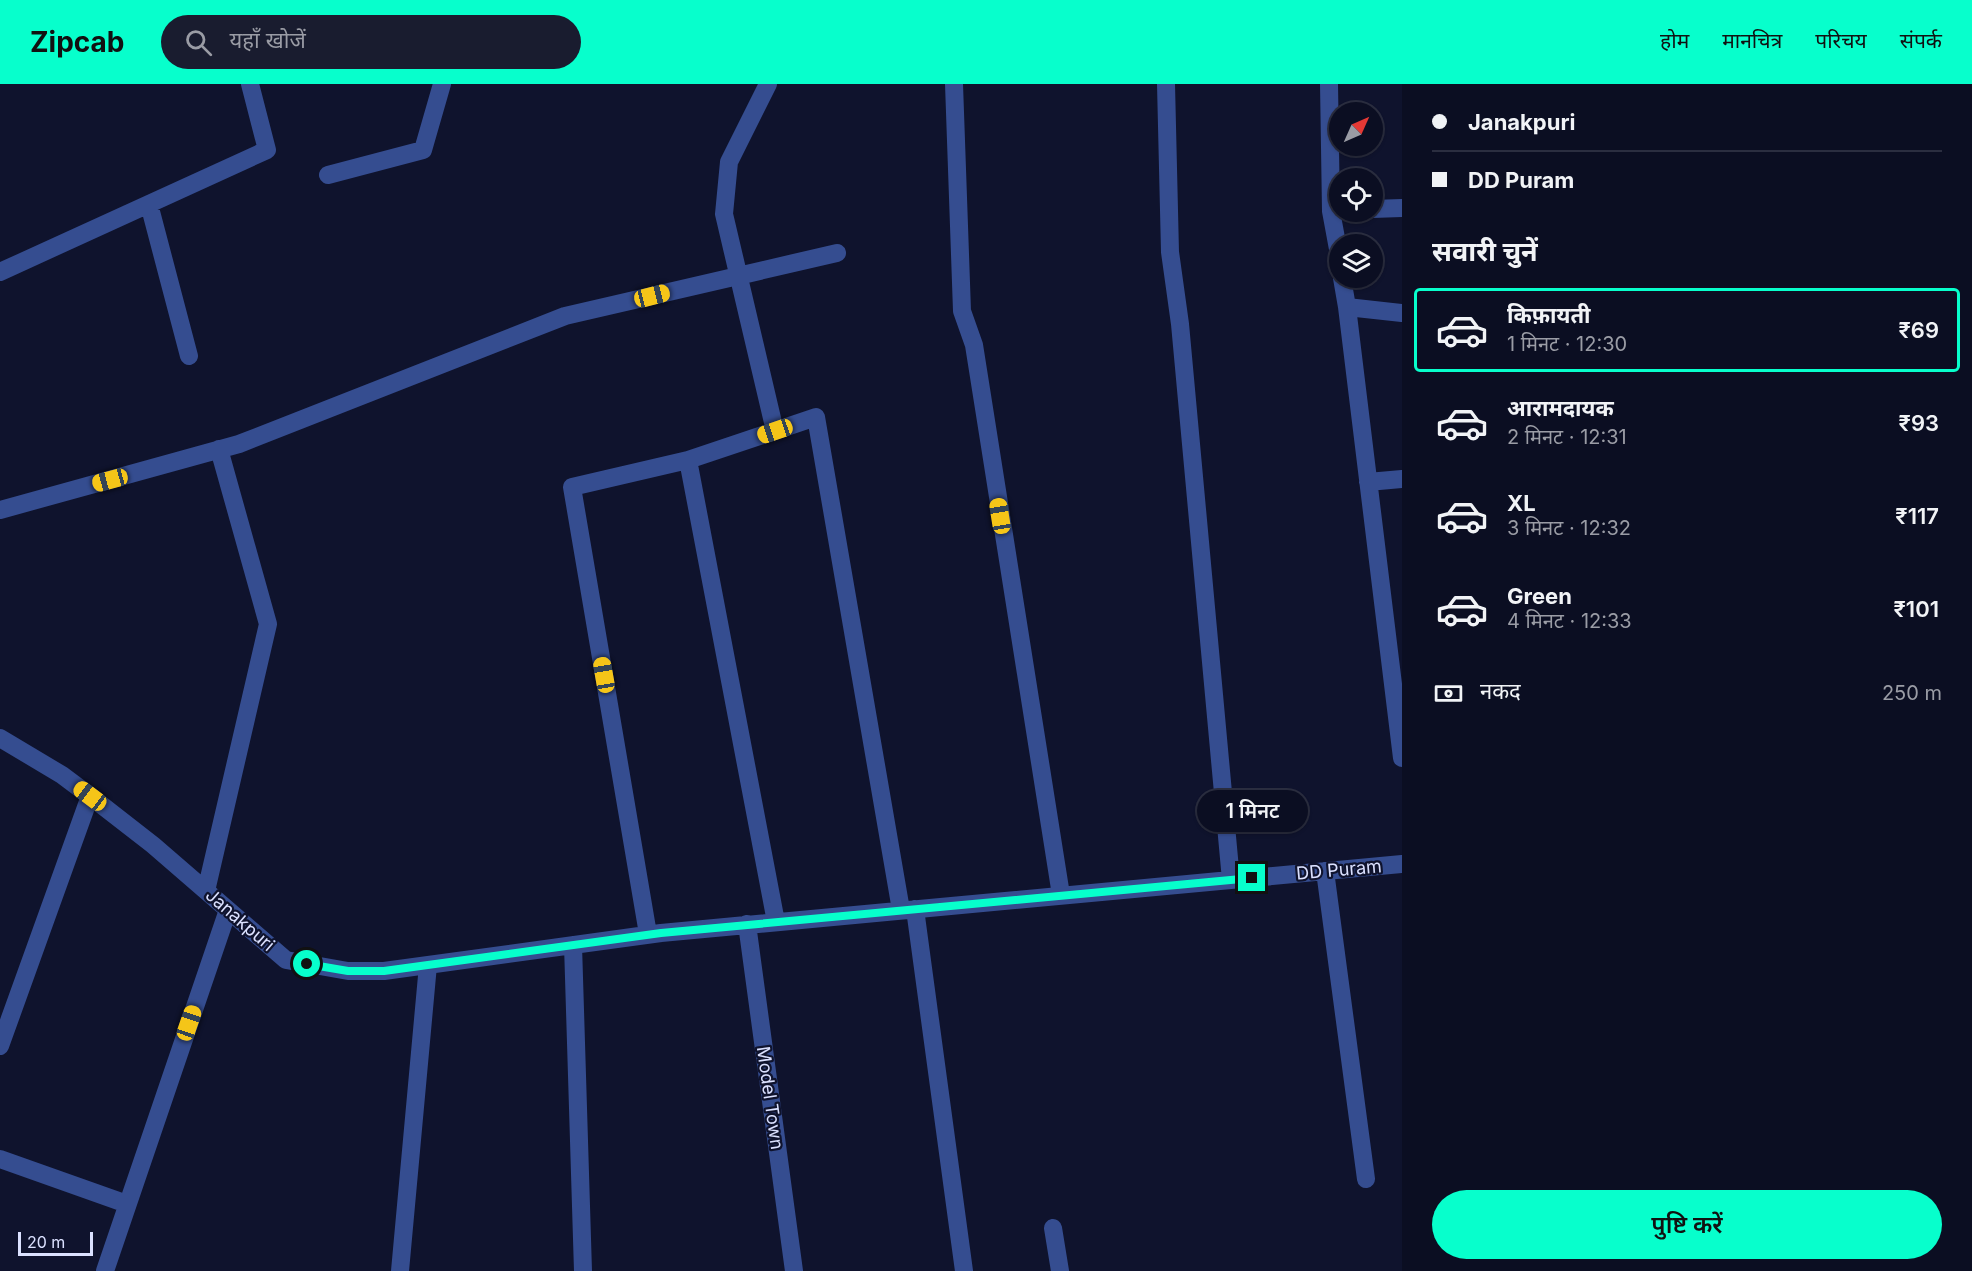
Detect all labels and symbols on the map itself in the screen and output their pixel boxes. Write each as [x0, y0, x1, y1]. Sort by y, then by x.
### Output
north arrow [1329, 102, 1383, 156]
car [632, 283, 672, 309]
car [755, 417, 795, 445]
car [90, 467, 130, 493]
car [988, 497, 1012, 535]
car [592, 656, 616, 694]
car [70, 778, 110, 814]
callout: 1 मिनट [1196, 791, 1308, 833]
street label: DD Puram [1295, 855, 1383, 884]
route end [1238, 864, 1265, 891]
street label: Janakpuri [202, 884, 279, 955]
route start [293, 950, 320, 977]
car [175, 1003, 203, 1043]
street label: Model Town [753, 1045, 788, 1151]
scale bar [18, 1229, 93, 1256]

